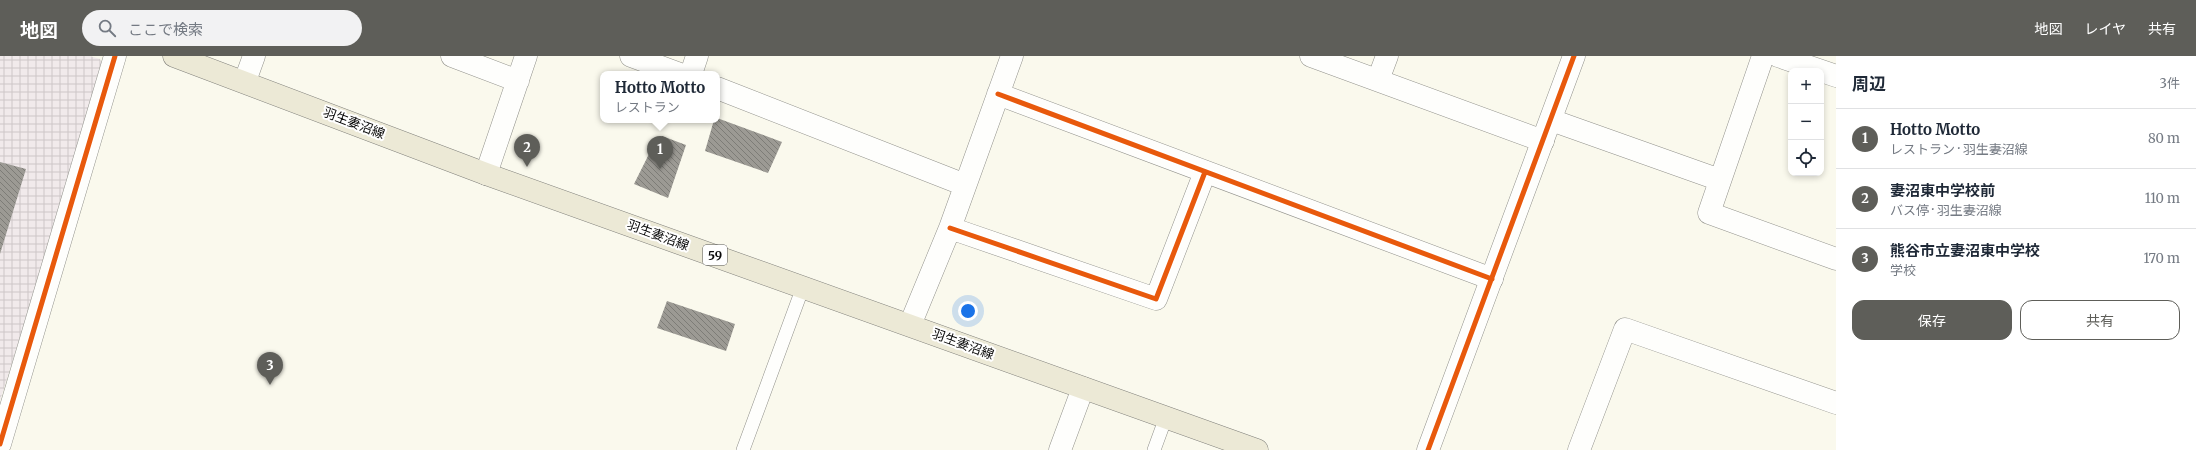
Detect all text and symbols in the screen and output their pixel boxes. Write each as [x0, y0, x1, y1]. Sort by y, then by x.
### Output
search box [82, 10, 362, 46]
icon: search [96, 17, 118, 39]
text: 地図 [20, 18, 58, 42]
text: ここで検索 [128, 20, 203, 39]
text: 地図 [2034, 20, 2062, 38]
text: レイヤ [2084, 20, 2126, 38]
text: 共有 [2148, 20, 2176, 38]
map controls [1788, 68, 1824, 176]
button: + [1788, 68, 1824, 104]
popup [600, 71, 720, 123]
text: 周辺 [1852, 73, 1886, 95]
text: 3件 [2160, 75, 2180, 92]
text: Hotto Motto [615, 78, 705, 97]
text: レストラン [615, 99, 680, 116]
street label: 羽生妻沼線 [321, 103, 387, 143]
button: − [1788, 104, 1824, 140]
text: Hotto Motto [1890, 120, 1980, 139]
text: 1 [1862, 130, 1868, 147]
text: 80 m [2148, 130, 2180, 147]
pin: 2 [514, 134, 540, 167]
pin: 1 [647, 136, 673, 169]
button: locate [1788, 140, 1824, 176]
text: レストラン · 羽生妻沼線 [1890, 141, 2028, 158]
text: 妻沼東中学校前 [1890, 181, 1995, 200]
text: 2 [1861, 190, 1869, 207]
text: 110 m [2145, 190, 2180, 207]
text: バス停 · 羽生妻沼線 [1890, 202, 2002, 219]
street label: 羽生妻沼線 [625, 216, 691, 254]
text: 熊谷市立妻沼東中学校 [1890, 241, 2040, 260]
road number: 59 [703, 245, 727, 265]
text: 3 [1861, 250, 1869, 267]
text: 170 m [2143, 250, 2180, 267]
text: 学校 [1890, 262, 1916, 279]
button: 保存 [1852, 300, 2012, 340]
button: 共有 [2020, 300, 2180, 340]
your location [958, 301, 978, 321]
street label: 羽生妻沼線 [930, 325, 996, 363]
pin: 3 [257, 352, 283, 385]

